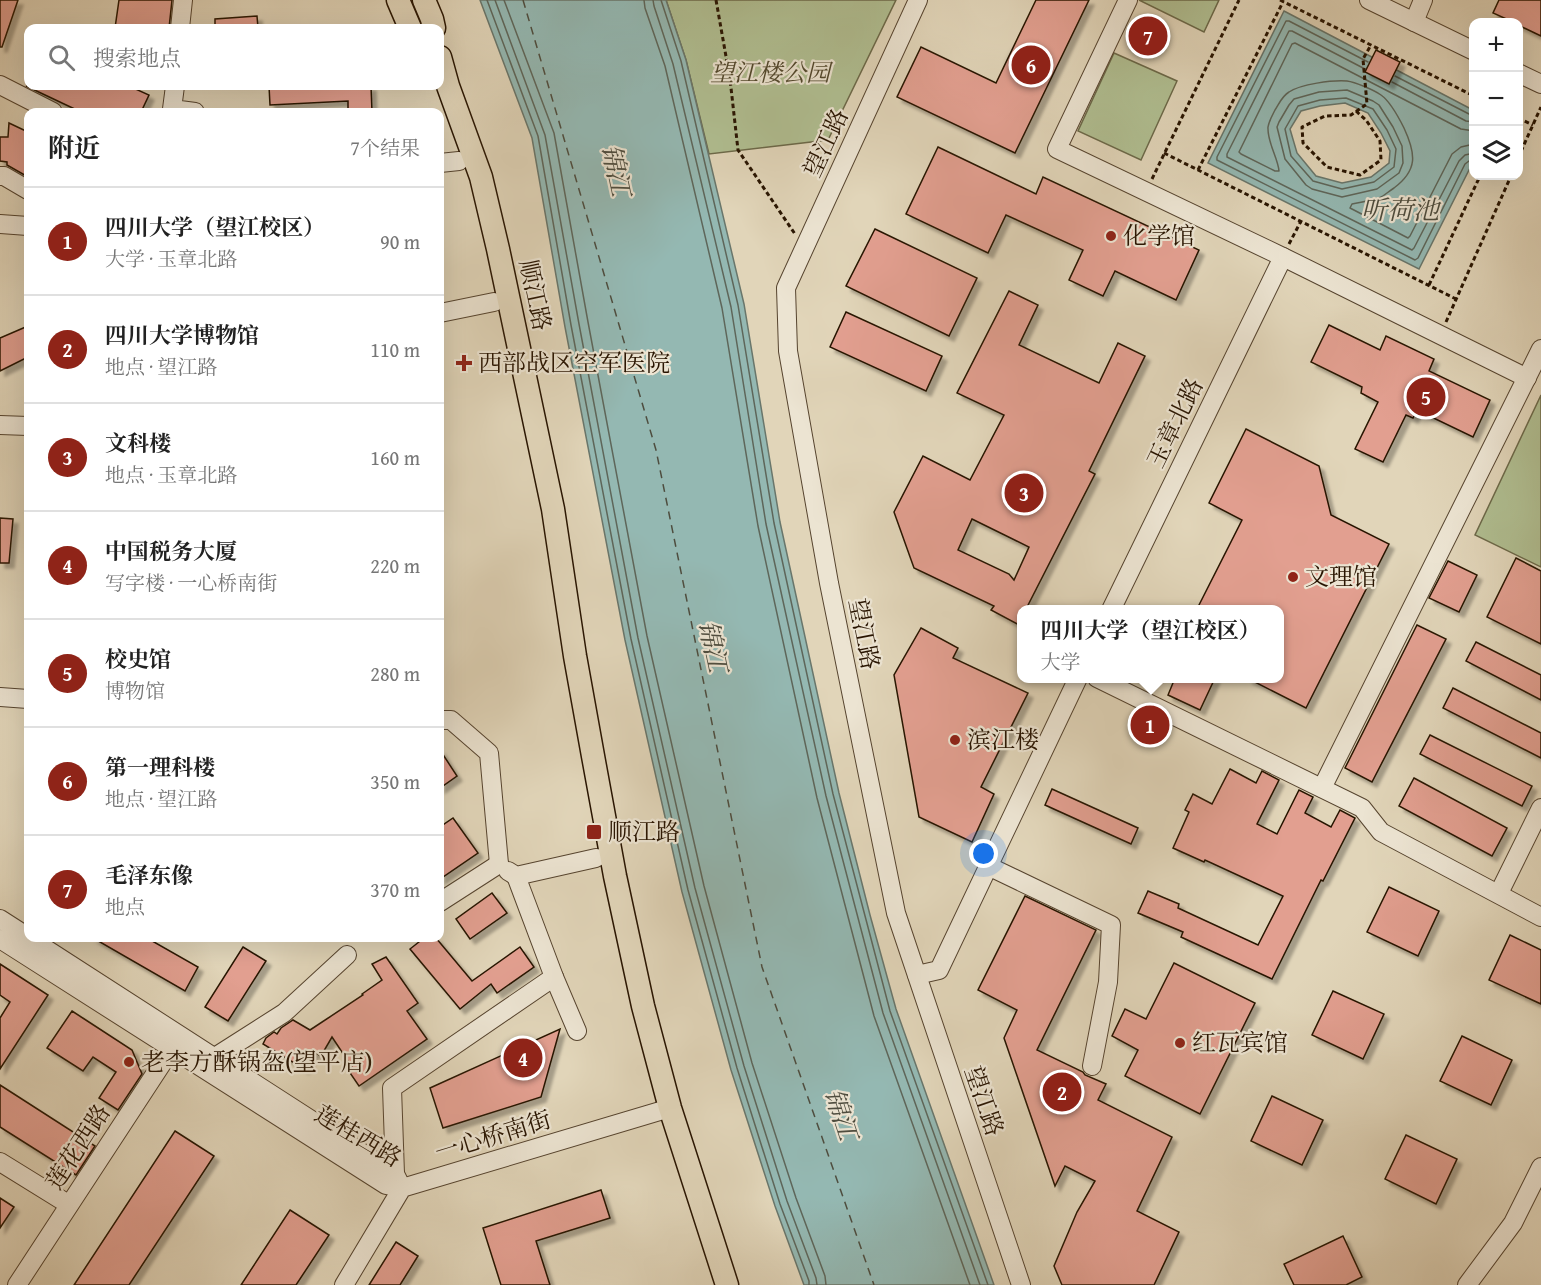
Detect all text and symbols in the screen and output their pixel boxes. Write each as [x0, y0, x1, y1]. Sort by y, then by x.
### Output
pin: 7 [1128, 14, 1168, 58]
map controls [1469, 18, 1523, 180]
button: + [1469, 18, 1523, 72]
search box [24, 24, 444, 90]
icon: search [45, 41, 78, 74]
text: 搜索地点 [93, 42, 181, 74]
pin: 6 [1012, 42, 1050, 88]
park label: 望江楼公园 [710, 55, 834, 90]
button: − [1469, 72, 1523, 126]
street label: 望江路 [794, 103, 857, 183]
button: layers [1469, 126, 1523, 180]
text: 附近 [48, 128, 100, 167]
text: 7个结果 [350, 133, 420, 162]
water label: 锦江 [592, 140, 642, 203]
water label: 听荷池 [1361, 190, 1442, 229]
text: 四川大学（望江校区） [105, 211, 325, 243]
place label: 化学馆 [1123, 218, 1195, 253]
text: 1 [62, 227, 73, 256]
text: 90 m [380, 227, 420, 256]
marker: 化学馆 [1104, 229, 1118, 243]
text: 大学 · 玉章北路 [105, 244, 237, 273]
street label: 顺江路 [511, 256, 560, 334]
text: 四川大学博物馆 [105, 319, 259, 351]
text: 2 [62, 335, 73, 364]
text: 110 m [370, 335, 420, 364]
place label: 西部战区空军医院 [478, 345, 670, 380]
text: 地点 · 望江路 [105, 352, 217, 381]
marker: 西部战区空军医院 [455, 354, 473, 372]
street label: 玉章北路 [1138, 372, 1211, 474]
pin: 5 [1406, 374, 1446, 420]
text: 文科楼 [105, 427, 171, 459]
text: 3 [62, 443, 73, 472]
text: 160 m [370, 443, 420, 472]
text: 地点 · 玉章北路 [105, 460, 237, 489]
pin: 3 [1004, 470, 1044, 516]
text: 中国税务大厦 [105, 535, 237, 567]
text: 4 [62, 551, 73, 580]
text: 220 m [370, 551, 420, 580]
place label: 文理馆 [1305, 559, 1377, 594]
text: 写字楼 · 一心桥南街 [105, 568, 277, 597]
marker: 文理馆 [1286, 570, 1300, 584]
street label: 望江路 [840, 595, 889, 673]
popup [1017, 605, 1284, 683]
text: 四川大学（望江校区） [1040, 614, 1261, 646]
water label: 锦江 [689, 616, 739, 679]
text: 校史馆 [105, 643, 171, 675]
text: 大学 [1040, 647, 1080, 676]
text: 5 [62, 659, 73, 688]
text: 280 m [370, 659, 420, 688]
text: 博物馆 [105, 676, 165, 705]
pin: 1 [1130, 702, 1170, 748]
place label: 滨江楼 [967, 722, 1039, 757]
marker: 滨江楼 [948, 733, 962, 747]
text: 第一理科楼 [105, 751, 215, 783]
text: 6 [62, 767, 73, 796]
text: 350 m [370, 767, 420, 796]
text: 地点 · 望江路 [105, 784, 217, 813]
place label: 顺江路 [608, 814, 680, 849]
marker: 顺江路 [585, 823, 603, 841]
your location [969, 839, 998, 868]
text: 毛泽东像 [105, 859, 193, 891]
text: 7 [62, 875, 73, 904]
text: 370 m [370, 875, 420, 904]
text: 地点 [105, 892, 145, 921]
place label: 红瓦宾馆 [1192, 1025, 1288, 1060]
pin: 4 [504, 1036, 542, 1080]
marker: 红瓦宾馆 [1173, 1036, 1187, 1050]
place label: 老李方酥锅盔(望平店) [141, 1044, 372, 1079]
marker: 老李方酥锅盔(望平店) [122, 1055, 136, 1069]
street label: 望江路 [956, 1061, 1013, 1141]
pin: 2 [1042, 1070, 1082, 1114]
water label: 锦江 [815, 1083, 869, 1148]
street label: 莲桂西路 [308, 1096, 408, 1175]
street label: 莲花西路 [37, 1097, 118, 1197]
street label: 一心桥南街 [430, 1101, 555, 1170]

